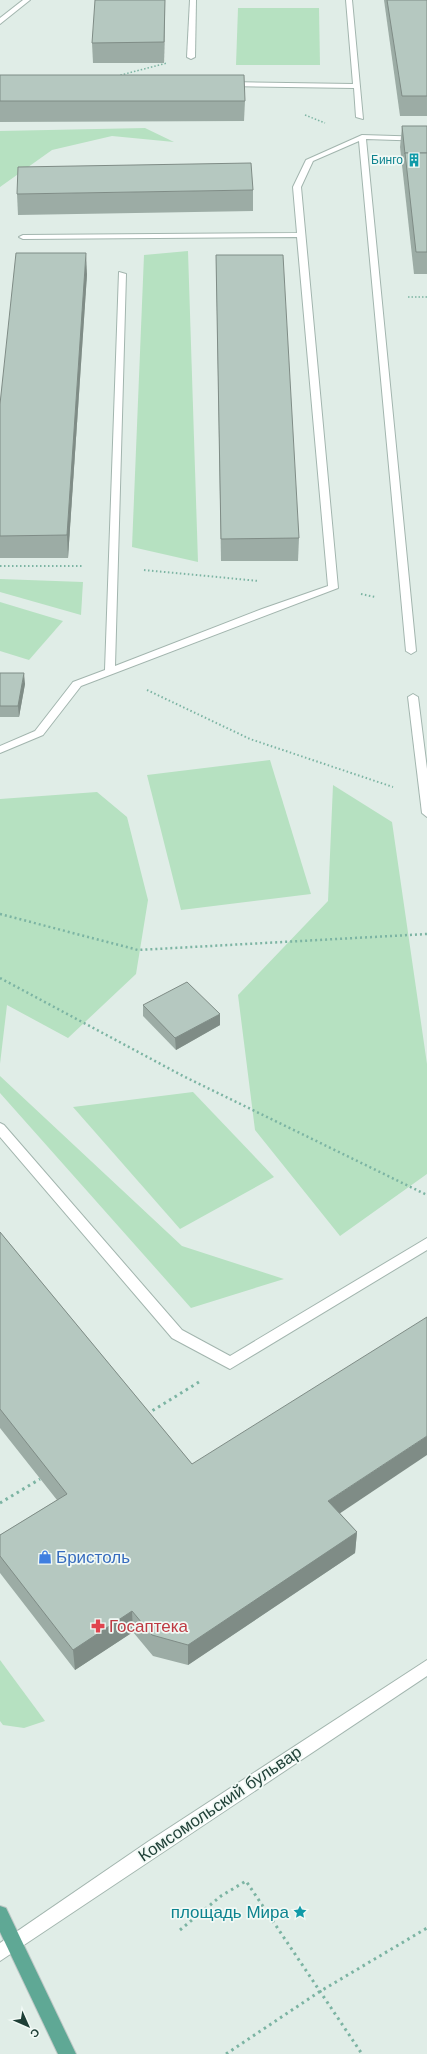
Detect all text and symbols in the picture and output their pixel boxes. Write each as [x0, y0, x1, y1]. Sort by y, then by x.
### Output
building icon: Бинго [406, 152, 422, 168]
place label: Бинго [371, 153, 403, 167]
place label: Бристоль [56, 1548, 130, 1567]
shop icon: Бристоль [37, 1549, 53, 1565]
place label: Госаптека [109, 1617, 189, 1636]
pharmacy icon: Госаптека [90, 1618, 106, 1634]
street label: Комсомольский бульвар [135, 1742, 305, 1866]
place label: площадь Мира [171, 1903, 290, 1922]
place icon: площадь Мира [292, 1904, 308, 1920]
north arrow [8, 2006, 48, 2046]
text: С [28, 2026, 42, 2040]

